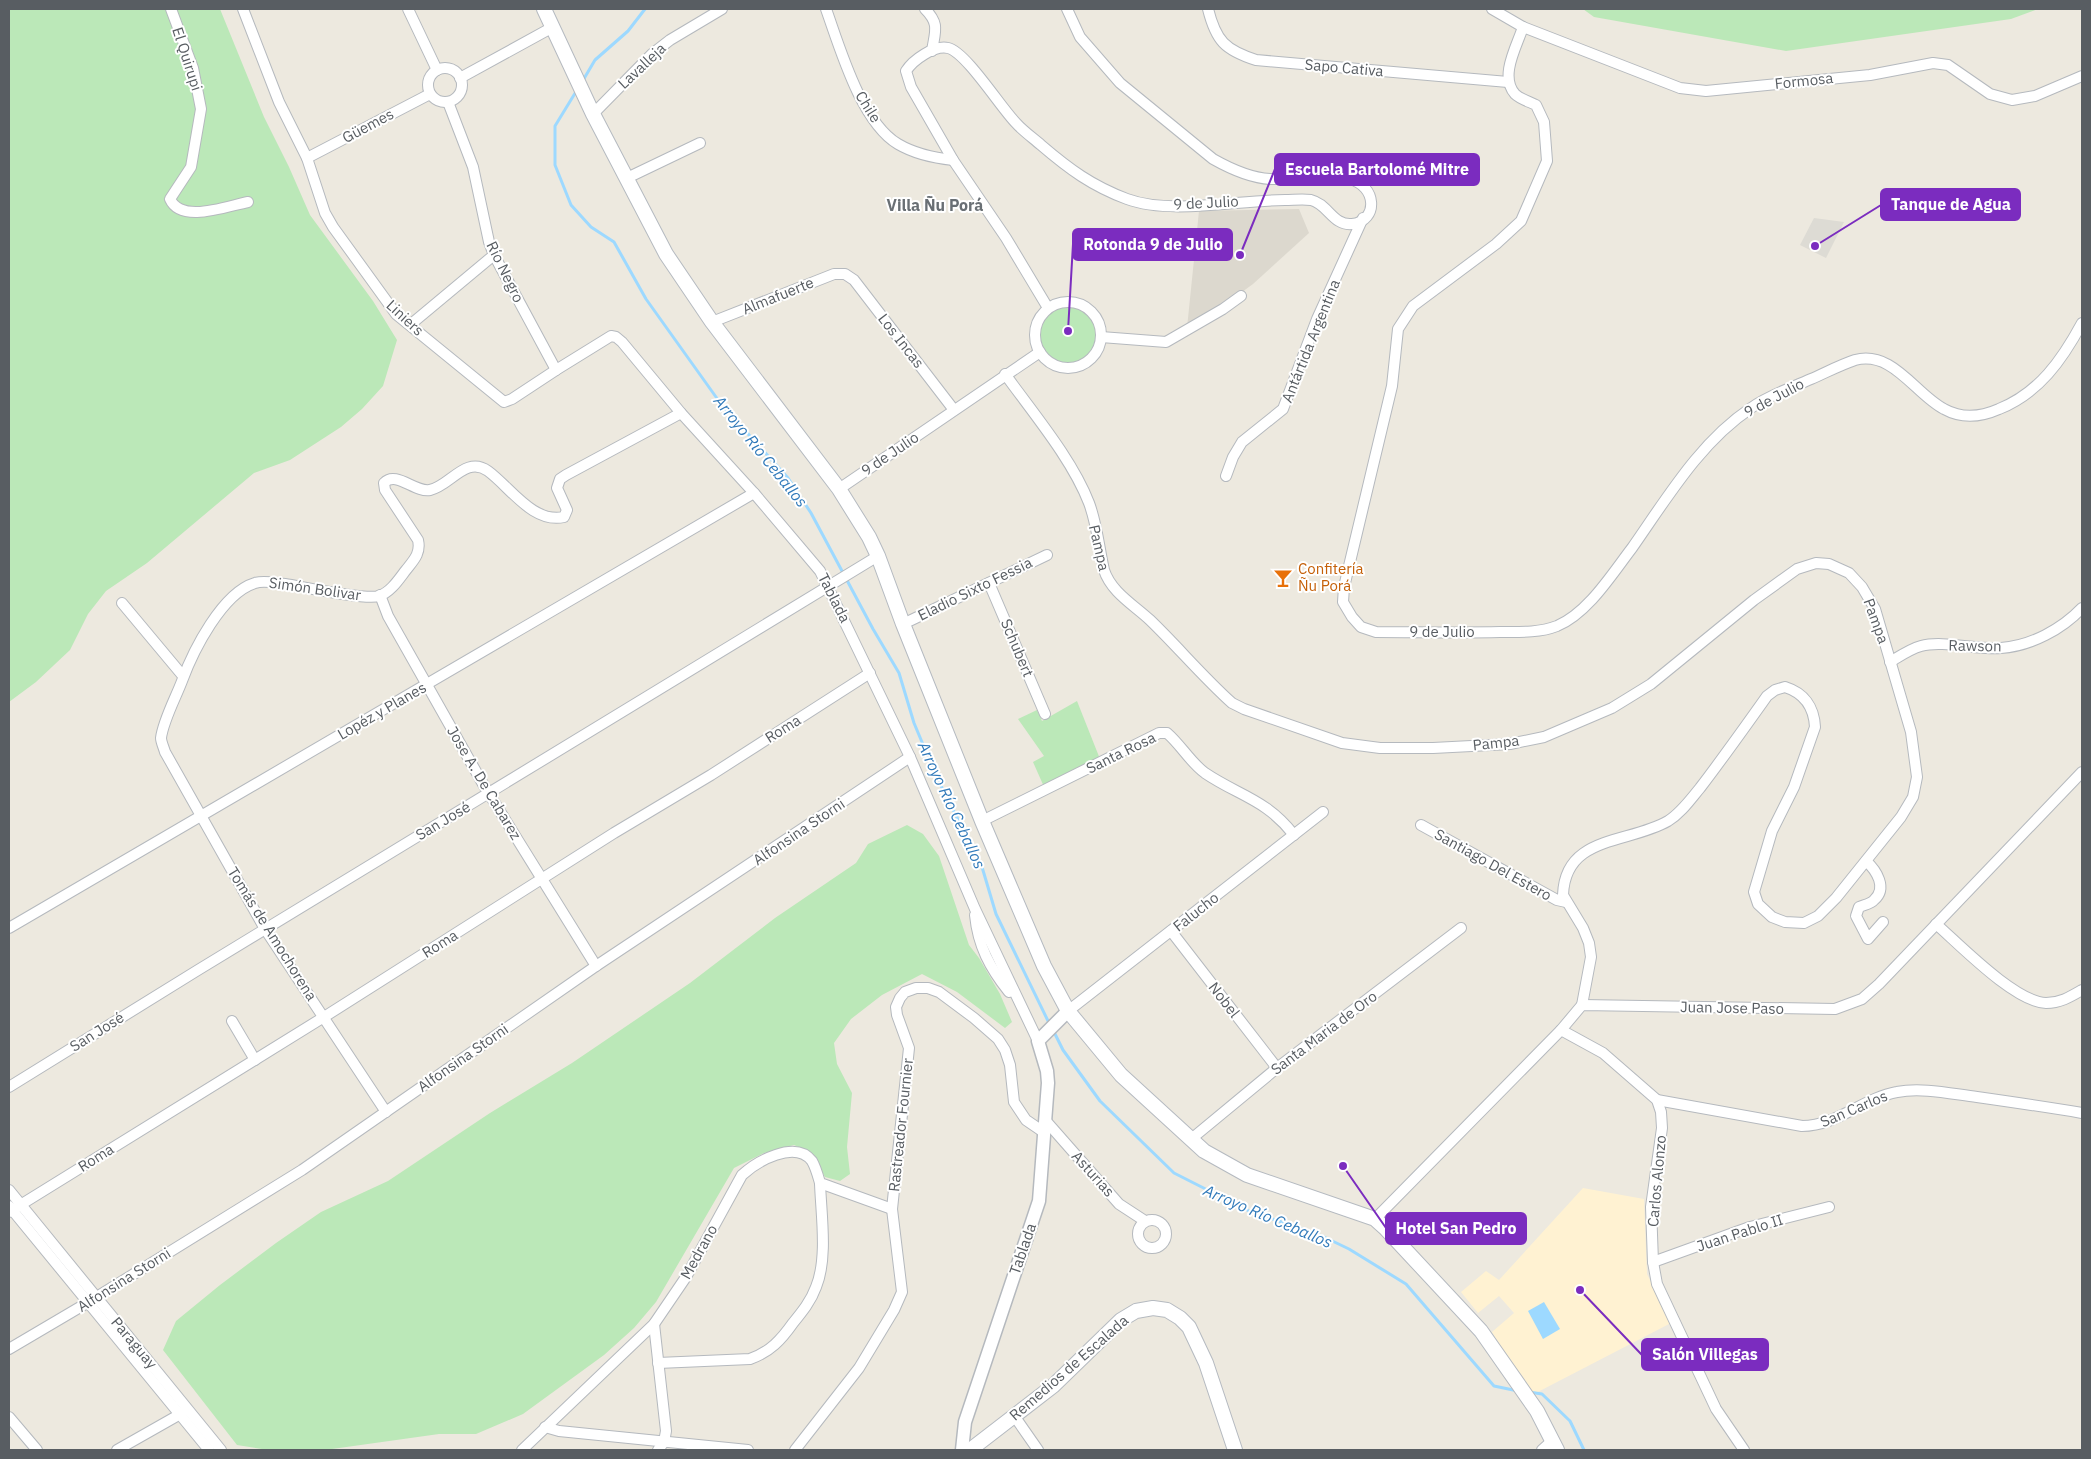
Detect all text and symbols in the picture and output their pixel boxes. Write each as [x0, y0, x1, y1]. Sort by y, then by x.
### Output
street label: El Quirupi [168, 25, 207, 93]
street label: Lavalleja [614, 39, 670, 93]
street label: Sapo Cativa [1304, 55, 1384, 80]
street label: Formosa [1774, 68, 1834, 93]
street label: Chile [851, 87, 885, 126]
street label: Güemes [339, 104, 397, 147]
callout: Escuela Bartolomé Mitre [1275, 154, 1479, 185]
text: Escuela Bartolomé Mitre [1285, 159, 1469, 179]
callout: Tanque de Agua [1881, 189, 2020, 220]
street label: 9 de Julio [1173, 191, 1239, 214]
text: Tanque de Agua [1891, 194, 2011, 214]
district label: Villa Ñu Porá [887, 195, 983, 215]
callout: Rotonda 9 de Julio [1073, 229, 1232, 260]
text: Rotonda 9 de Julio [1083, 234, 1223, 254]
street label: Río Negro [482, 238, 528, 306]
street label: Almafuerte [739, 273, 816, 318]
street label: Antártida Argentina [1277, 276, 1344, 405]
street label: Liniers [383, 295, 428, 340]
street label: Los Incas [874, 310, 929, 372]
street label: 9 de Julio [1740, 374, 1807, 421]
water label: Arroyo Río Ceballos [709, 390, 812, 511]
street label: 9 de Julio [857, 427, 922, 480]
street label: Pampa [1085, 523, 1114, 573]
street label: Eladio Sixto Fessia [914, 553, 1035, 624]
place label: Confitería Ñu Porá [1298, 559, 1363, 595]
bar icon: Confitería Ñu Porá [1272, 567, 1294, 589]
street label: Tablada [814, 570, 855, 626]
street label: Simón Bolivar [268, 573, 363, 604]
street label: Pampa [1860, 596, 1893, 646]
street label: Schubert [997, 616, 1038, 680]
street label: 9 de Julio [1409, 622, 1475, 641]
street label: Rawson [1948, 636, 2002, 655]
street label: Lopéz y Planes [334, 677, 430, 744]
street label: Roma [761, 710, 804, 747]
street label: Jose A. De Cabarez [443, 723, 526, 843]
street label: Santa Rosa [1083, 728, 1159, 778]
street label: Pampa [1472, 731, 1520, 754]
water label: Arroyo Río Ceballos [913, 737, 990, 872]
street label: Alfonsina Storni [749, 794, 848, 869]
street label: San José [412, 797, 474, 844]
street label: Santiago Del Estero [1431, 824, 1555, 905]
street label: Tomás de Amochorena [224, 863, 321, 1004]
street label: Falucho [1169, 888, 1222, 935]
street label: Roma [418, 925, 461, 962]
street label: Nobel [1205, 978, 1244, 1021]
street label: Santa Maria de Oro [1267, 987, 1381, 1079]
street label: Juan Jose Paso [1680, 997, 1784, 1018]
street label: San José [66, 1008, 127, 1056]
street label: Alfonsina Storni [414, 1019, 512, 1096]
street label: Rastreador Fournier [884, 1057, 917, 1193]
street label: San Carlos [1817, 1086, 1890, 1131]
street label: Carlos Alonzo [1643, 1134, 1670, 1228]
street label: Roma [74, 1139, 117, 1176]
street label: Asturias [1068, 1147, 1119, 1201]
water label: Arroyo Río Ceballos [1200, 1179, 1335, 1252]
street label: Juan Pablo II [1694, 1210, 1786, 1255]
callout: Hotel San Pedro [1386, 1213, 1526, 1244]
text: Hotel San Pedro [1396, 1218, 1516, 1238]
street label: Medrano [676, 1221, 721, 1282]
street label: Tablada [1005, 1221, 1040, 1277]
street label: Alfonsina Storni [73, 1243, 174, 1316]
street label: Remedios de Escalada [1005, 1311, 1132, 1424]
street label: Paraguay [107, 1313, 162, 1373]
callout: Salón Villegas [1642, 1339, 1768, 1370]
text: Salón Villegas [1652, 1344, 1758, 1364]

